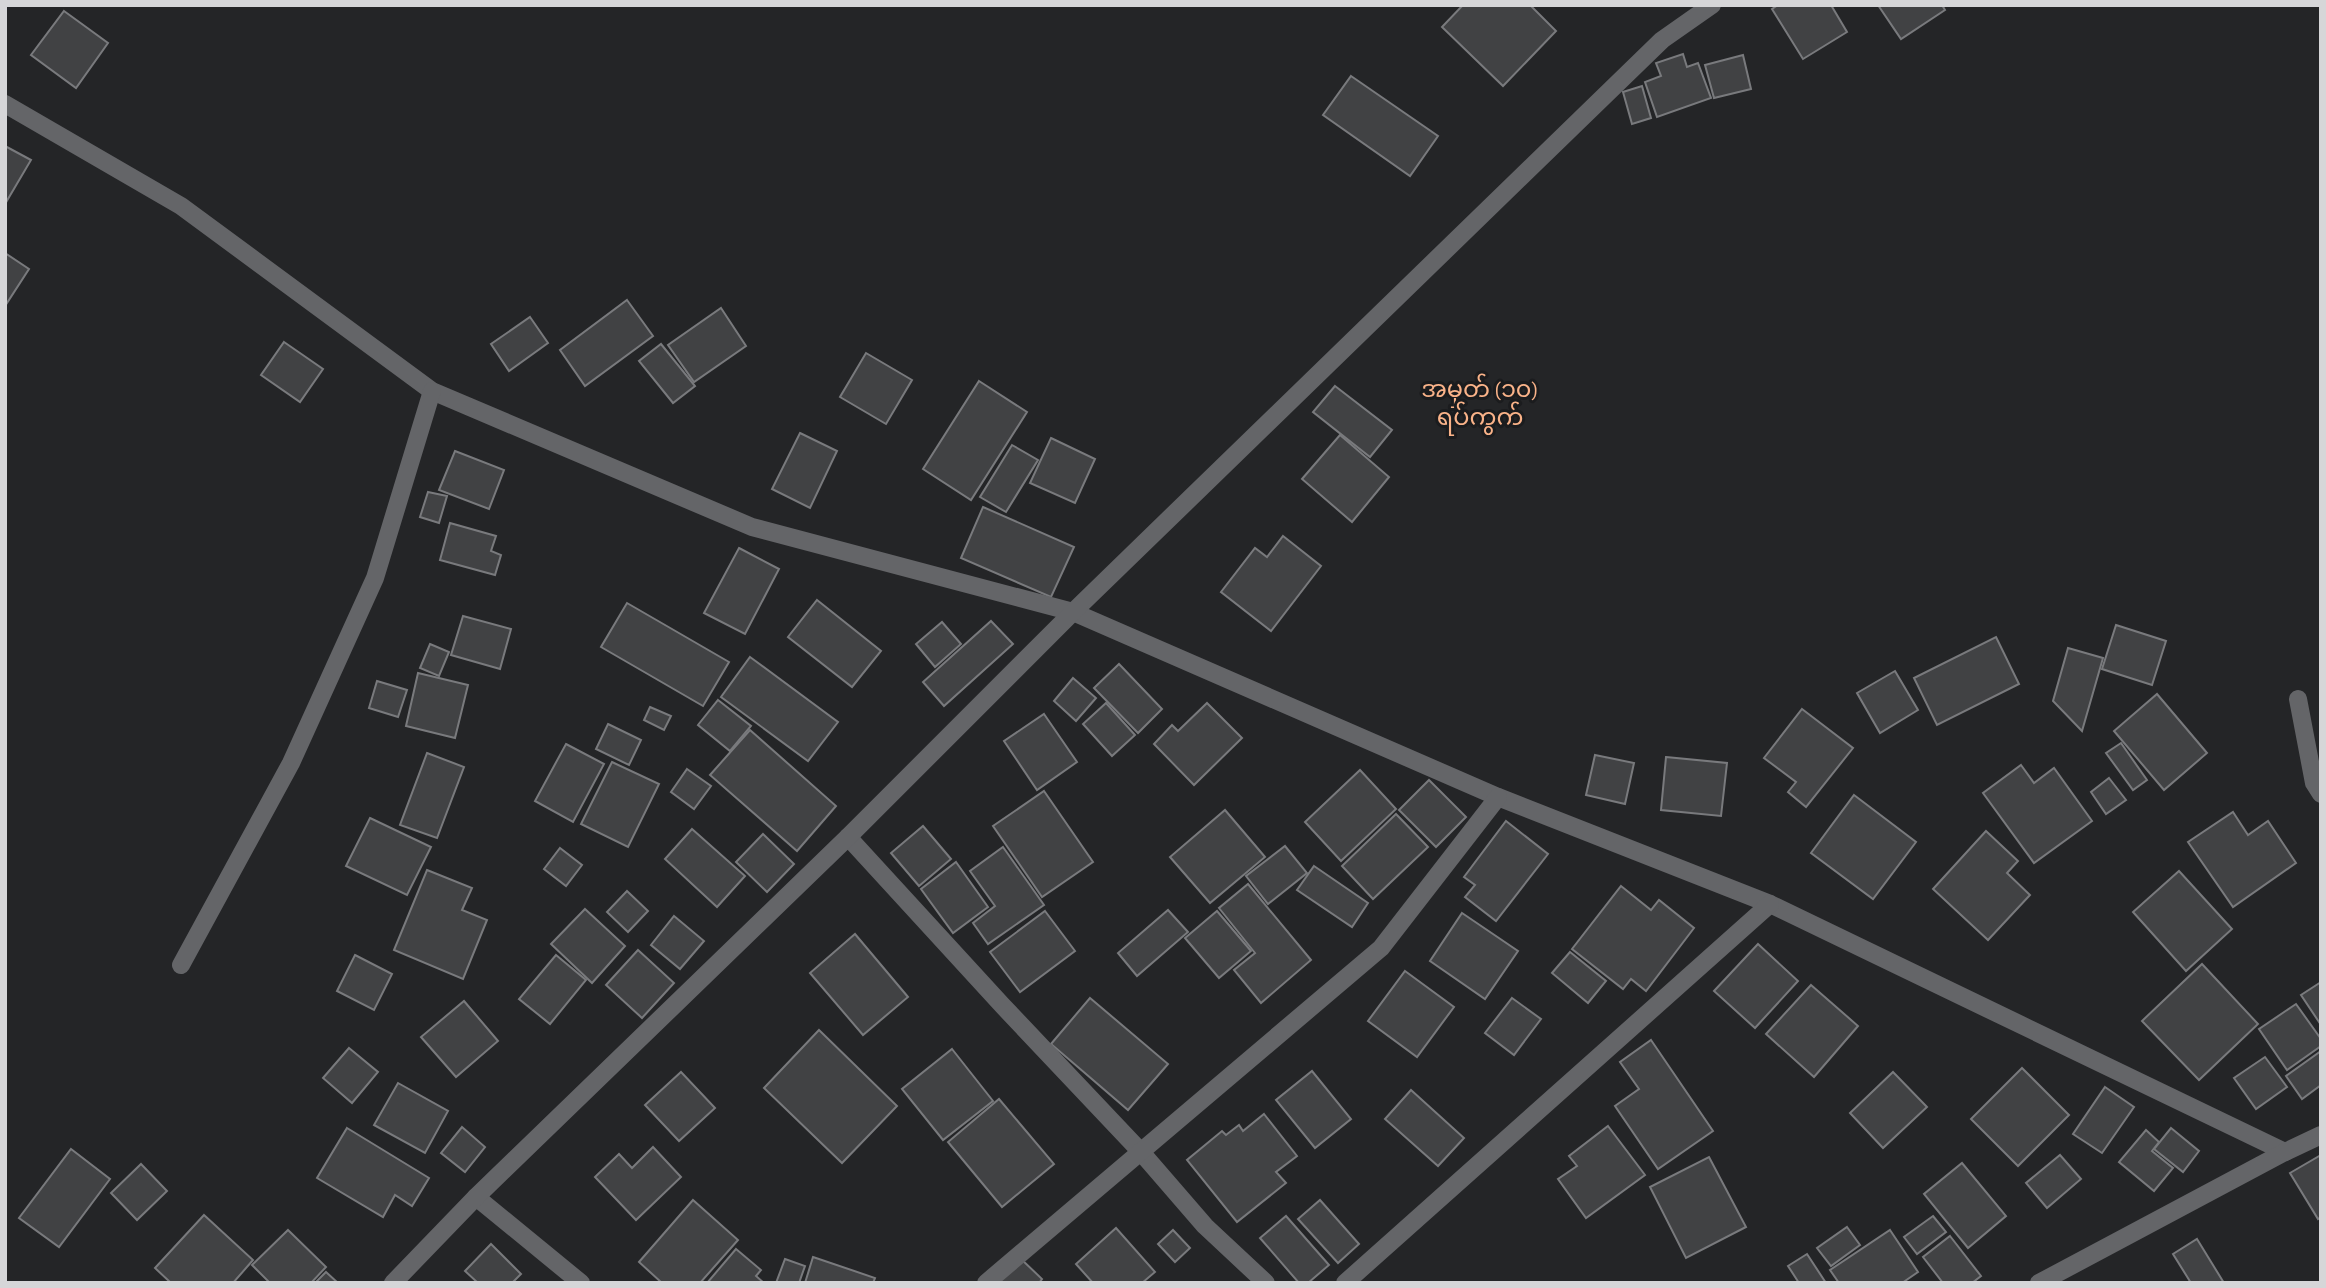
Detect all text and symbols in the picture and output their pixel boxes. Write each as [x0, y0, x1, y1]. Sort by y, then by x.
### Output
district label: အမှတ် (၁၀) ရပ်ကွက် [1421, 373, 1539, 436]

